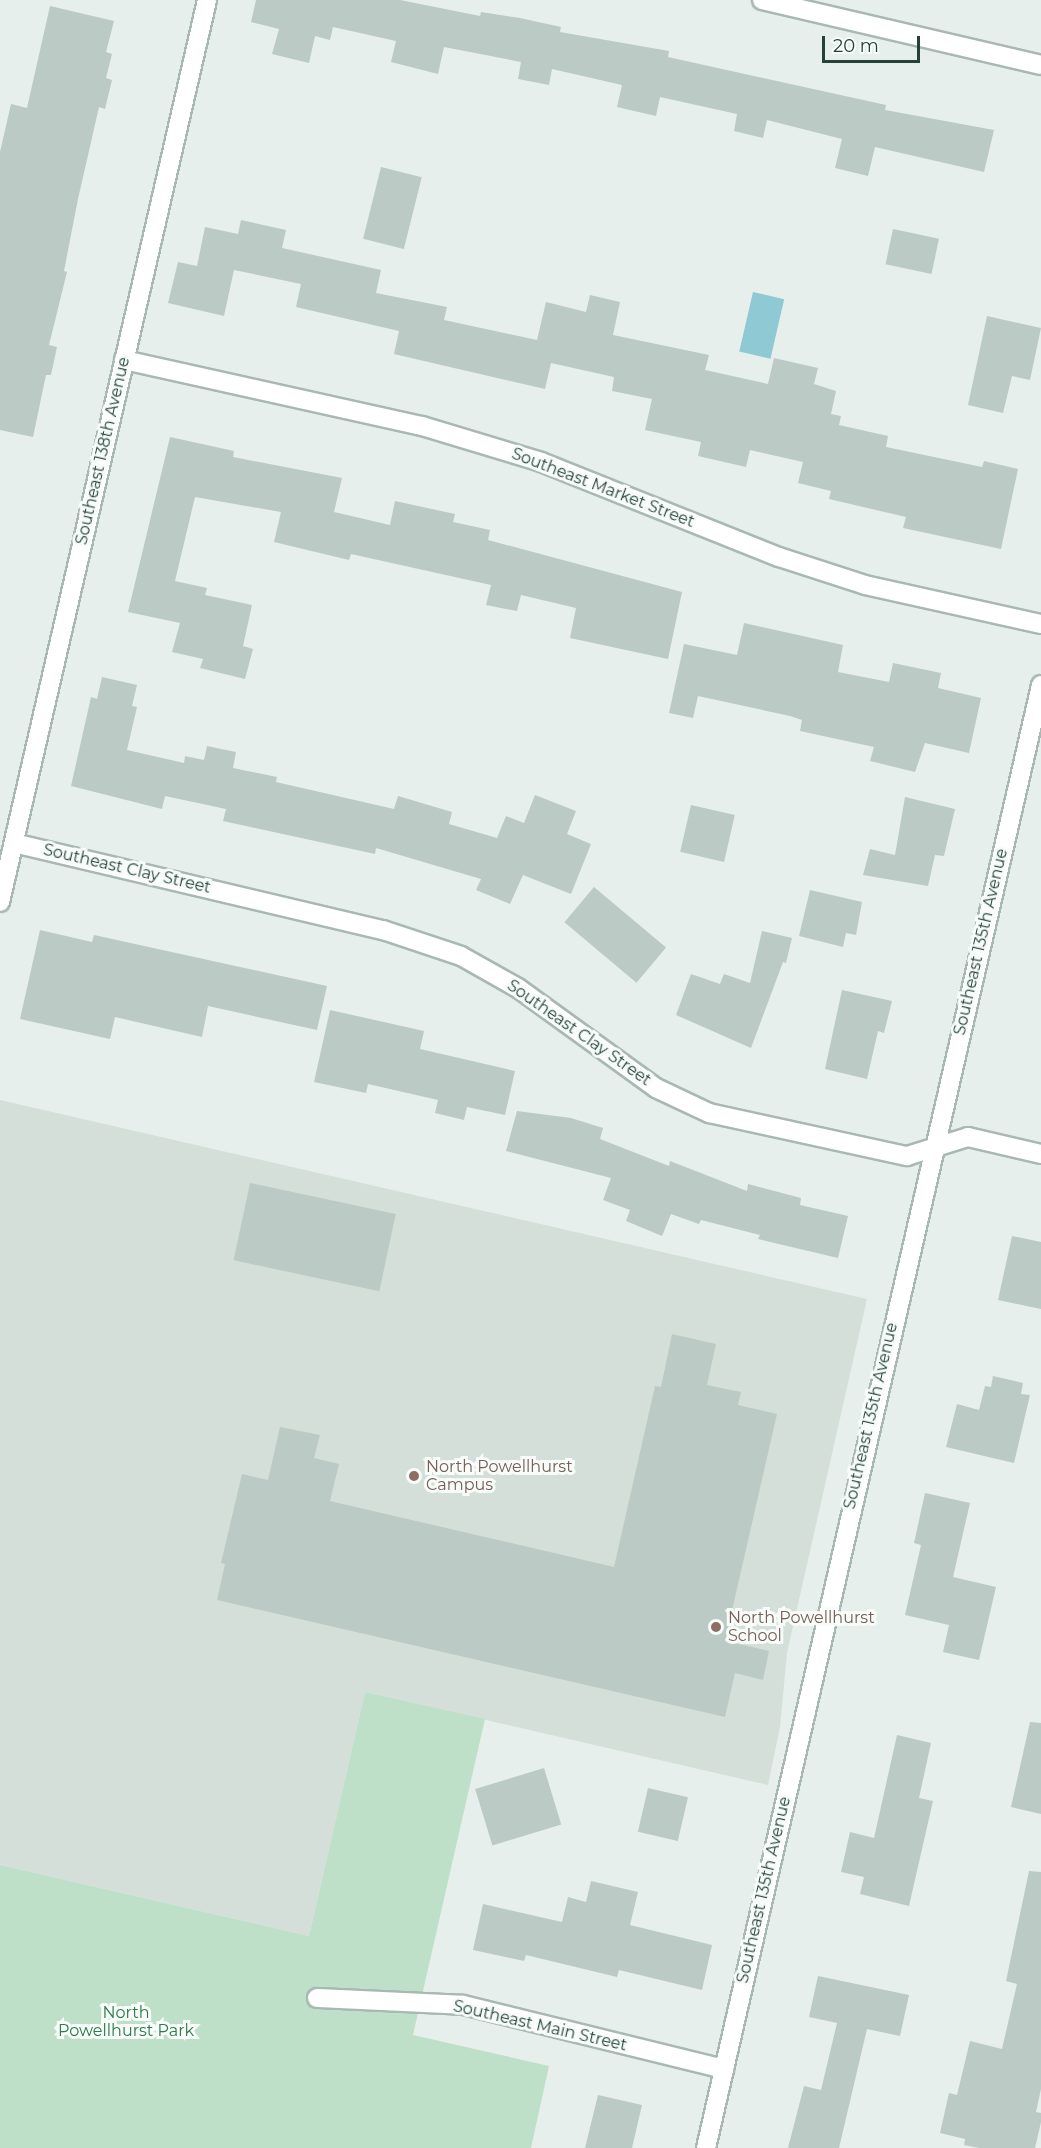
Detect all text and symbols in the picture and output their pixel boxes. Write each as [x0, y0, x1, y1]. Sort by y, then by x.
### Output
scale bar [825, 24, 922, 62]
text: 20 m [833, 35, 879, 57]
street label: Southeast 138th Avenue [72, 355, 134, 547]
street label: Southeast Market Street [509, 444, 697, 532]
street label: Southeast Clay Street [41, 840, 213, 898]
street label: Southeast 135th Avenue [950, 847, 1012, 1037]
street label: Southeast Clay Street [503, 976, 655, 1090]
street label: Southeast 135th Avenue [840, 1321, 902, 1511]
place label: North Powellhurst Campus [426, 1457, 573, 1495]
marker: North Powellhurst Campus [407, 1469, 421, 1483]
place label: North Powellhurst School [728, 1608, 875, 1646]
marker: North Powellhurst School [709, 1620, 723, 1634]
street label: Southeast 135th Avenue [733, 1795, 795, 1985]
street label: Southeast Main Street [451, 1997, 629, 2055]
park label: North Powellhurst Park [58, 2003, 194, 2041]

